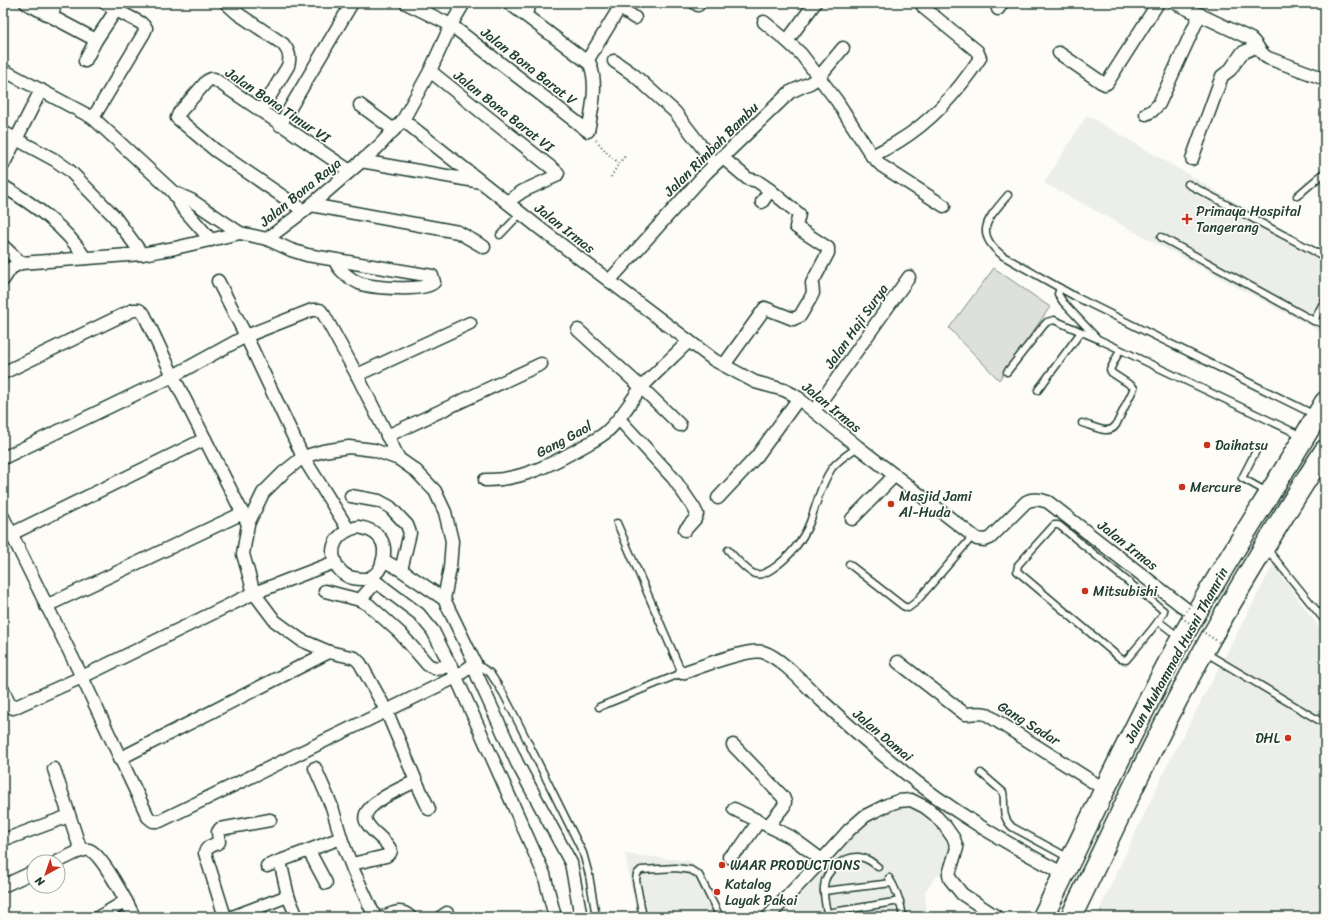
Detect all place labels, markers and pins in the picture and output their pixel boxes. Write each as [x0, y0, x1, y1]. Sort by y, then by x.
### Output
place label: Primaya Hospital Tangerang [1196, 199, 1302, 240]
marker: Primaya Hospital Tangerang [1181, 213, 1193, 225]
place label: Daihatsu [1215, 433, 1268, 458]
marker: Daihatsu [1202, 440, 1212, 450]
place label: Mercure [1190, 475, 1242, 500]
marker: Mercure [1177, 482, 1187, 492]
place label: Masjid Jami Al-Huda [898, 484, 973, 525]
marker: Masjid Jami Al-Huda [886, 499, 896, 509]
place label: Mitsubishi [1093, 579, 1158, 604]
marker: Mitsubishi [1080, 586, 1090, 596]
place label: DHL [1255, 726, 1281, 751]
marker: DHL [1283, 733, 1293, 743]
place label: WAAR PRODUCTIONS [730, 853, 861, 878]
marker: WAAR PRODUCTIONS [717, 860, 727, 870]
place label: Katalog Layak Pakai [725, 872, 799, 913]
marker: Katalog Layak Pakai [712, 887, 722, 897]

